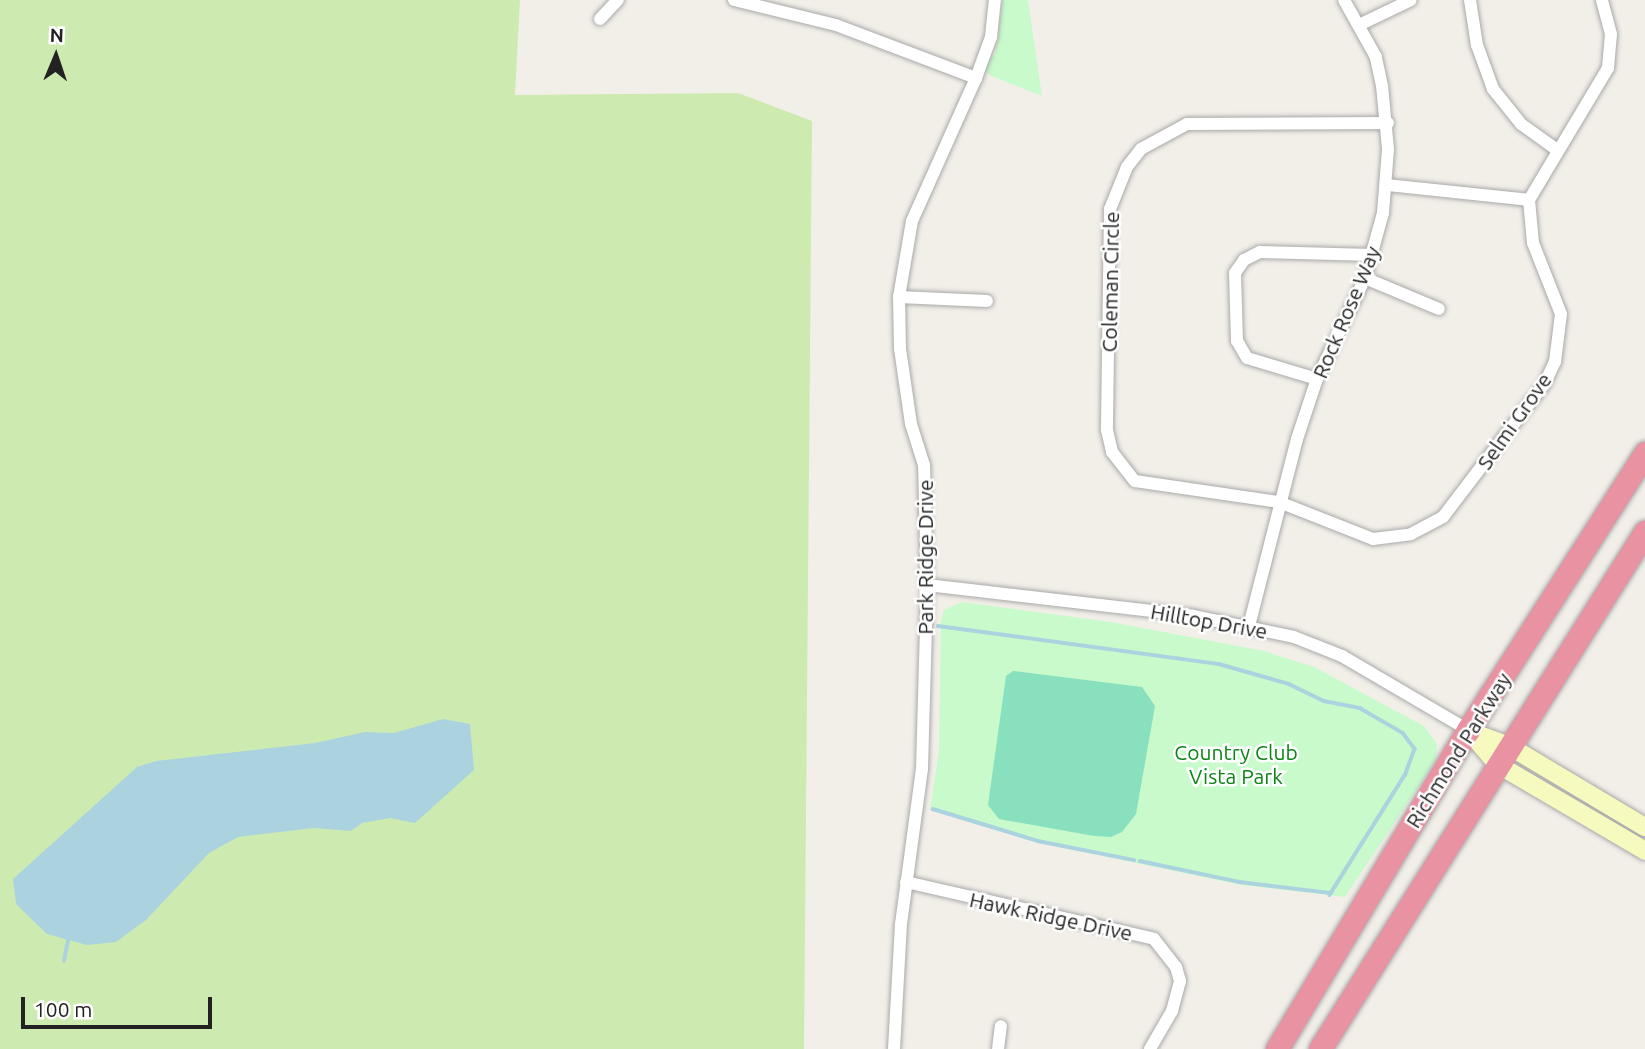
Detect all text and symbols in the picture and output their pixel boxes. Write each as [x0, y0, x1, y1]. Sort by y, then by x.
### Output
north arrow [21, 21, 91, 91]
text: N [49, 24, 64, 46]
street label: Coleman Circle [1096, 211, 1124, 353]
street label: Rock Rose Way [1307, 242, 1385, 382]
street label: Selmi Grove [1472, 368, 1556, 474]
street label: Park Ridge Drive [912, 479, 938, 635]
street label: Hilltop Drive [1149, 598, 1269, 644]
street label: Richmond Parkway [1400, 668, 1516, 832]
park label: Country Club Vista Park [1174, 739, 1298, 789]
street label: Hawk Ridge Drive [967, 886, 1135, 946]
scale bar [24, 982, 215, 1026]
text: 100 m [34, 997, 92, 1021]

